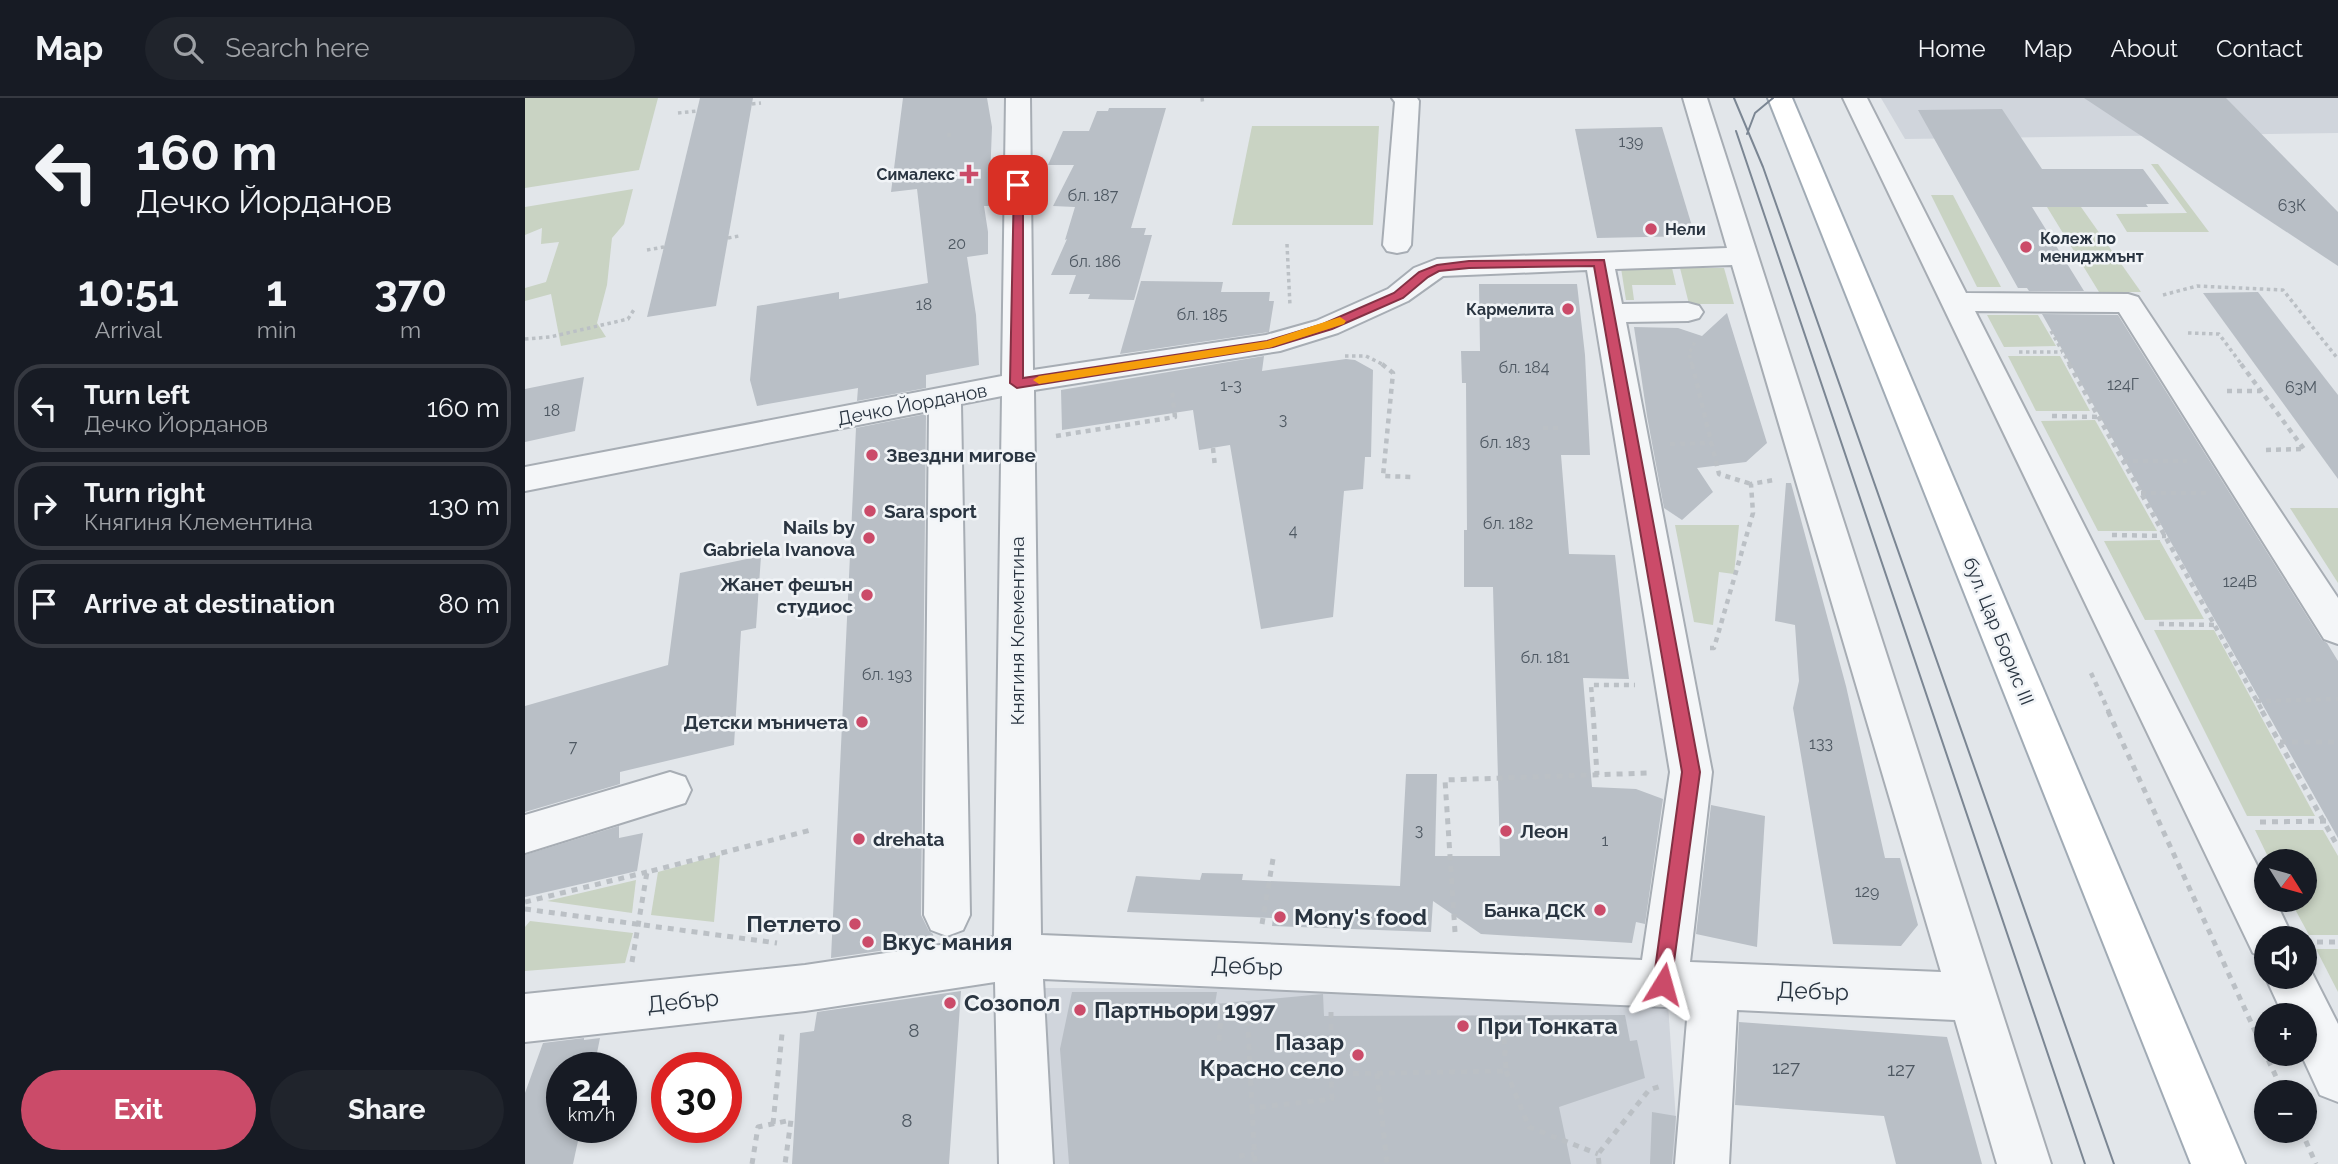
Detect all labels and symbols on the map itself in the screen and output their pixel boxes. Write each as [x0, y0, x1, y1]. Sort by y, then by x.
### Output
house number: 139 [1619, 132, 1643, 151]
pin [988, 155, 1048, 215]
place label: Сималекс [877, 165, 955, 184]
marker: Сималекс [961, 166, 977, 182]
house number: бл. 187 [1068, 186, 1119, 205]
house number: 63К [2278, 196, 2306, 215]
place label: Нели [1665, 220, 1706, 239]
marker: Нели [1643, 221, 1659, 237]
place label: Колеж по мениджмънт [2040, 229, 2144, 266]
house number: 20 [948, 234, 966, 253]
marker: Колеж по мениджмънт [2018, 239, 2034, 255]
house number: бл. 186 [1069, 252, 1121, 271]
house number: 18 [916, 295, 932, 314]
place label: Кармелита [1466, 300, 1554, 319]
marker: Кармелита [1560, 301, 1576, 317]
house number: бл. 185 [1177, 305, 1228, 324]
house number: бл. 184 [1498, 358, 1550, 377]
house number: 124Г [2107, 375, 2139, 394]
house number: 1-3 [1220, 376, 1242, 395]
house number: 63М [2285, 378, 2317, 397]
street label: Дечко Йорданов [835, 379, 989, 429]
house number: 18 [544, 401, 560, 420]
house number: 3 [1279, 410, 1287, 429]
house number: бл. 183 [1480, 433, 1530, 452]
place label: Звездни мигове [886, 444, 1036, 466]
marker: Звездни мигове [864, 447, 880, 463]
place label: Sara sport [884, 500, 978, 522]
marker: Sara sport [862, 503, 878, 519]
house number: бл. 182 [1483, 514, 1533, 533]
place label: Nails by Gabriela Ivanova [703, 516, 856, 560]
house number: 4 [1289, 521, 1298, 540]
marker: Nails by Gabriela Ivanova [861, 530, 877, 546]
street label: Княгиня Клементина [1006, 536, 1028, 726]
street label: бул. Цар Борис III [1959, 554, 2039, 708]
house number: 124В [2223, 572, 2257, 591]
place label: Жанет фешън студиос [720, 573, 853, 617]
marker: Жанет фешън студиос [859, 587, 875, 603]
house number: бл. 181 [1520, 648, 1570, 667]
house number: бл. 193 [862, 665, 912, 684]
place label: Детски мъничета [684, 711, 848, 733]
marker: Детски мъничета [854, 714, 870, 730]
house number: 133 [1809, 734, 1833, 753]
house number: 7 [569, 737, 578, 756]
place label: Леон [1520, 820, 1568, 842]
house number: 3 [1415, 821, 1423, 840]
marker: Леон [1498, 823, 1514, 839]
place label: drehata [873, 828, 944, 850]
marker: drehata [851, 831, 867, 847]
house number: 1 [1602, 831, 1609, 850]
north arrow [2254, 849, 2317, 912]
house number: 129 [1855, 882, 1879, 901]
place label: Банка ДСК [1484, 899, 1586, 921]
marker: Банка ДСК [1592, 902, 1608, 918]
place label: Mony's food [1294, 903, 1427, 930]
marker: Mony's food [1272, 909, 1288, 925]
place label: Петлето [746, 910, 841, 937]
marker: Петлето [847, 916, 863, 932]
place label: Вкус мания [882, 928, 1012, 955]
marker: Вкус мания [860, 934, 876, 950]
position arrow [1626, 947, 1700, 1021]
street label: Дебър [1211, 951, 1283, 980]
street label: Дебър [1777, 976, 1849, 1005]
street label: Дебър [646, 983, 720, 1018]
place label: Созопол [964, 989, 1060, 1016]
marker: Созопол [942, 995, 958, 1011]
place label: Партньори 1997 [1094, 996, 1276, 1023]
marker: Партньори 1997 [1072, 1002, 1088, 1018]
place label: При Тонката [1477, 1012, 1618, 1039]
marker: При Тонката [1455, 1018, 1471, 1034]
house number: 8 [908, 1019, 920, 1041]
place label: Пазар Красно село [1200, 1028, 1344, 1081]
marker: Пазар Красно село [1350, 1047, 1366, 1063]
speed limit sign: 30 [651, 1052, 742, 1143]
house number: 127 [1772, 1056, 1800, 1078]
house number: 127 [1887, 1058, 1915, 1080]
house number: 8 [901, 1109, 913, 1131]

